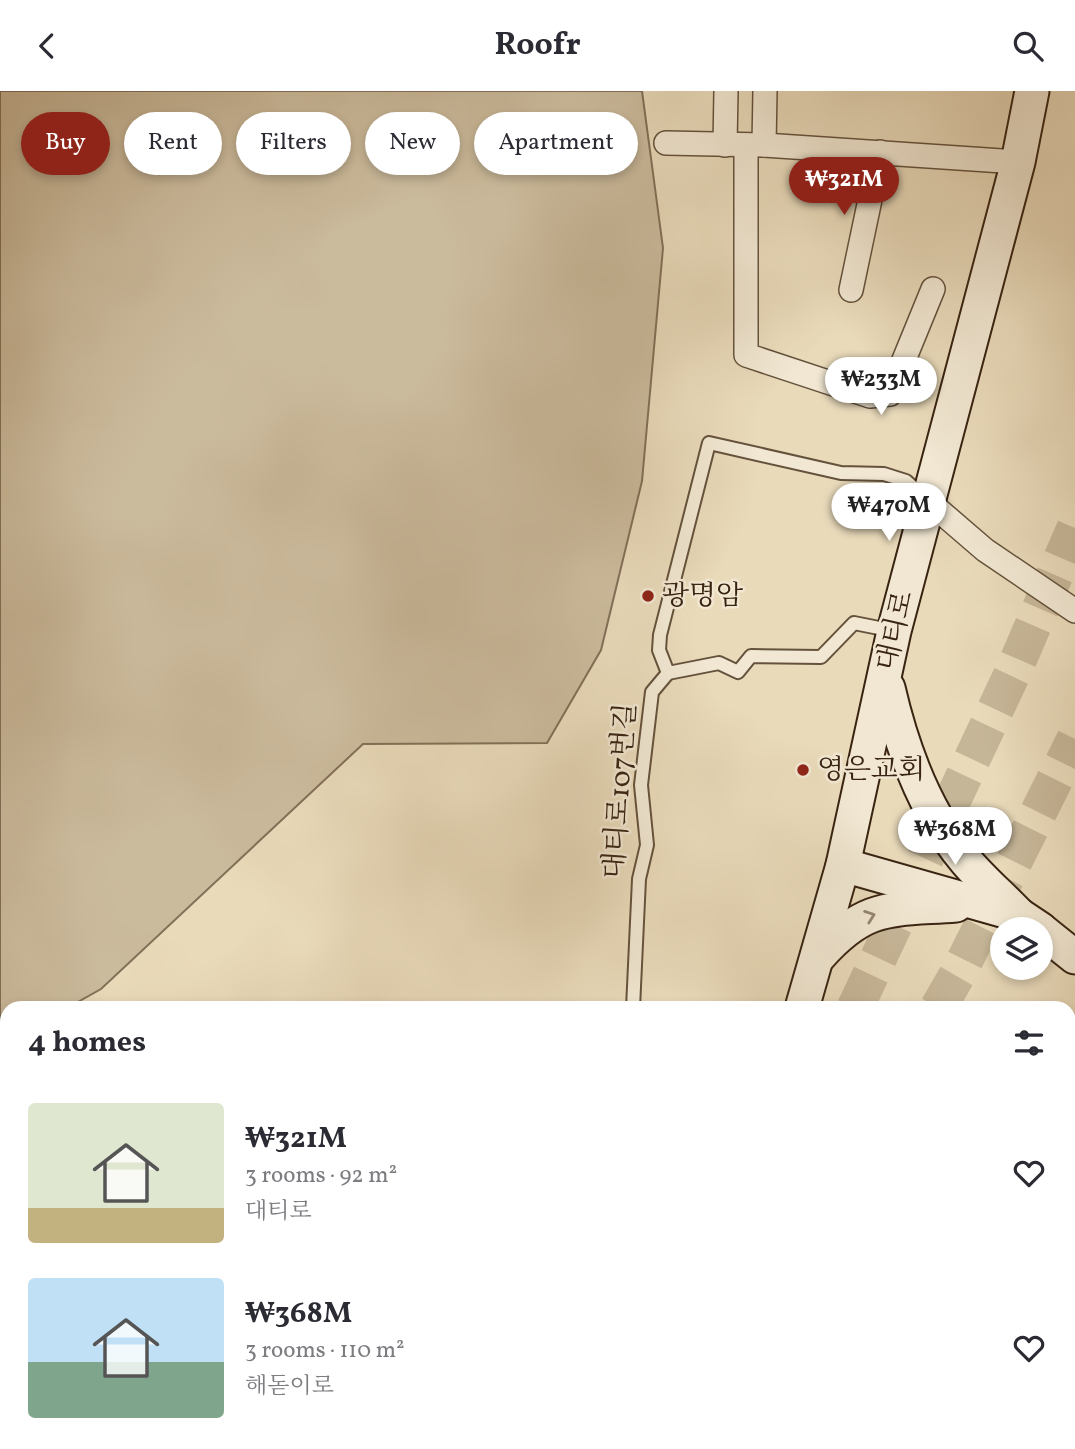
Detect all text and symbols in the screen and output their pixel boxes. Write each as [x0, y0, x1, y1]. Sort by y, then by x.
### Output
text: Roofr [494, 24, 581, 68]
icon: back [28, 27, 66, 65]
icon: search [1009, 27, 1047, 65]
chip: Buy [21, 112, 110, 175]
chip: Rent [124, 112, 222, 175]
chip: Filters [236, 112, 351, 175]
chip: New [365, 112, 460, 175]
chip: Apartment [474, 112, 638, 175]
pin: ₩321M [795, 157, 893, 217]
text: ₩321M [805, 164, 883, 196]
pin: ₩233M [832, 357, 930, 417]
text: ₩233M [841, 364, 921, 396]
pin: ₩470M [840, 483, 938, 543]
text: ₩470M [847, 490, 931, 522]
place label: 광명암 [662, 577, 743, 616]
street label: 대티로 [868, 587, 924, 675]
marker: 광명암 [640, 588, 656, 604]
street label: 대티로107번길 [595, 702, 647, 880]
place label: 영은교회 [817, 751, 925, 790]
marker: 영은교회 [795, 762, 811, 778]
pin: ₩368M [906, 807, 1004, 867]
text: ₩368M [914, 814, 996, 846]
one-way arrow [864, 910, 876, 924]
map controls [990, 917, 1053, 980]
button: layers [990, 917, 1053, 980]
text: 4 homes [28, 1022, 146, 1064]
icon: filters [1010, 1024, 1048, 1062]
text: ₩321M [245, 1118, 347, 1160]
icon: home [84, 1131, 168, 1215]
icon: heart [1010, 1154, 1048, 1192]
text: 3 rooms · 92 m² [245, 1160, 397, 1192]
text: 대티로 [245, 1196, 312, 1228]
text: ₩368M [245, 1293, 352, 1335]
icon: home [84, 1306, 168, 1390]
icon: heart [1010, 1329, 1048, 1367]
text: 3 rooms · 110 m² [245, 1335, 405, 1367]
text: 해돋이로 [245, 1371, 334, 1403]

